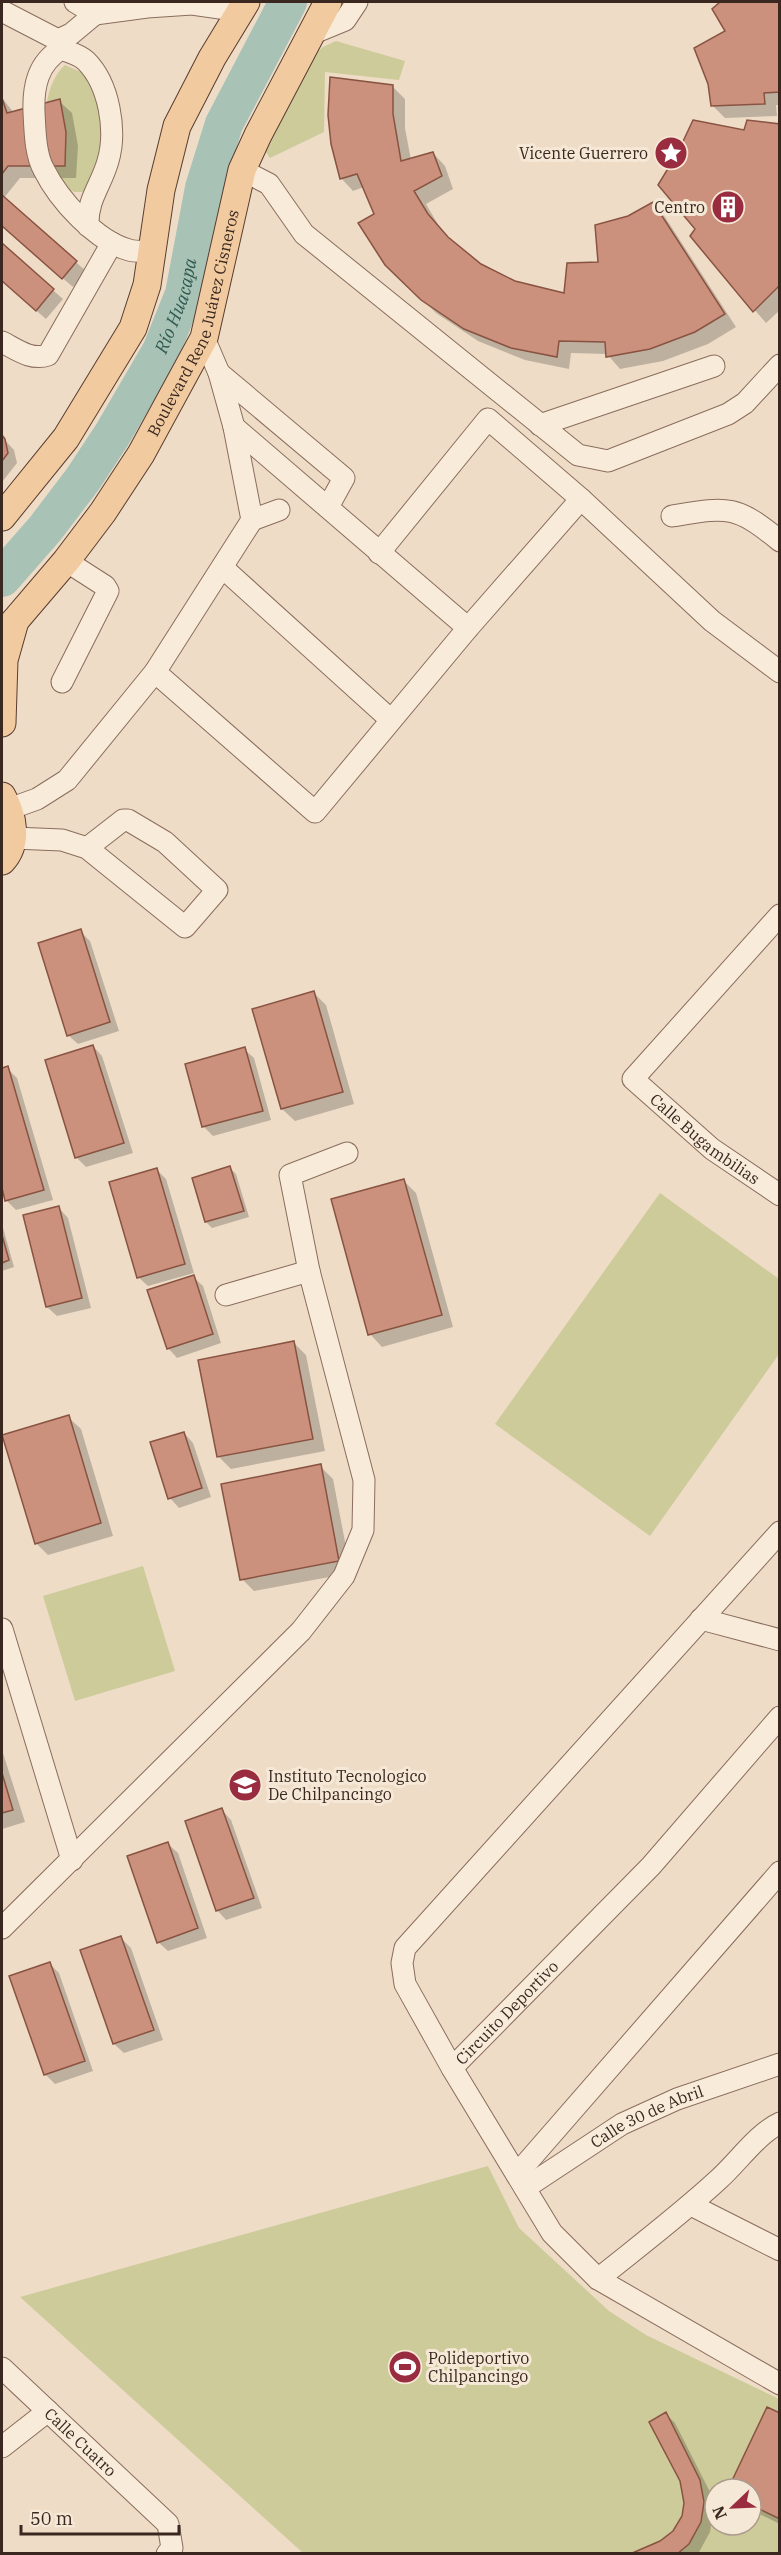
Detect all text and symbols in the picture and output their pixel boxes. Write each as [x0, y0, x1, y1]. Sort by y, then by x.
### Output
place icon: Vicente Guerrero [653, 135, 689, 171]
place label: Vicente Guerrero [519, 143, 648, 163]
building icon: Centro [710, 189, 746, 225]
place label: Centro [654, 197, 705, 217]
street label: Boulevard Rene Juárez Cisneros [143, 208, 243, 440]
water label: Río Huacapa [149, 256, 202, 357]
street label: Calle Bugambilias [646, 1089, 764, 1189]
place label: Instituto Tecnologico De Chilpancingo [268, 1766, 427, 1804]
school or university icon: Instituto Tecnologico De Chilpancingo [227, 1767, 263, 1803]
street label: Circuito Deportivo [451, 1956, 562, 2069]
street label: Calle 30 de Abril [587, 2081, 706, 2152]
place label: Polideportivo Chilpancingo [428, 2348, 529, 2386]
sports icon: Polideportivo Chilpancingo [387, 2349, 423, 2385]
street label: Calle Cuatro [40, 2403, 121, 2481]
north arrow [703, 2477, 763, 2537]
scale bar [21, 2498, 178, 2536]
text: N [708, 2503, 731, 2523]
text: 50 m [30, 2507, 73, 2530]

